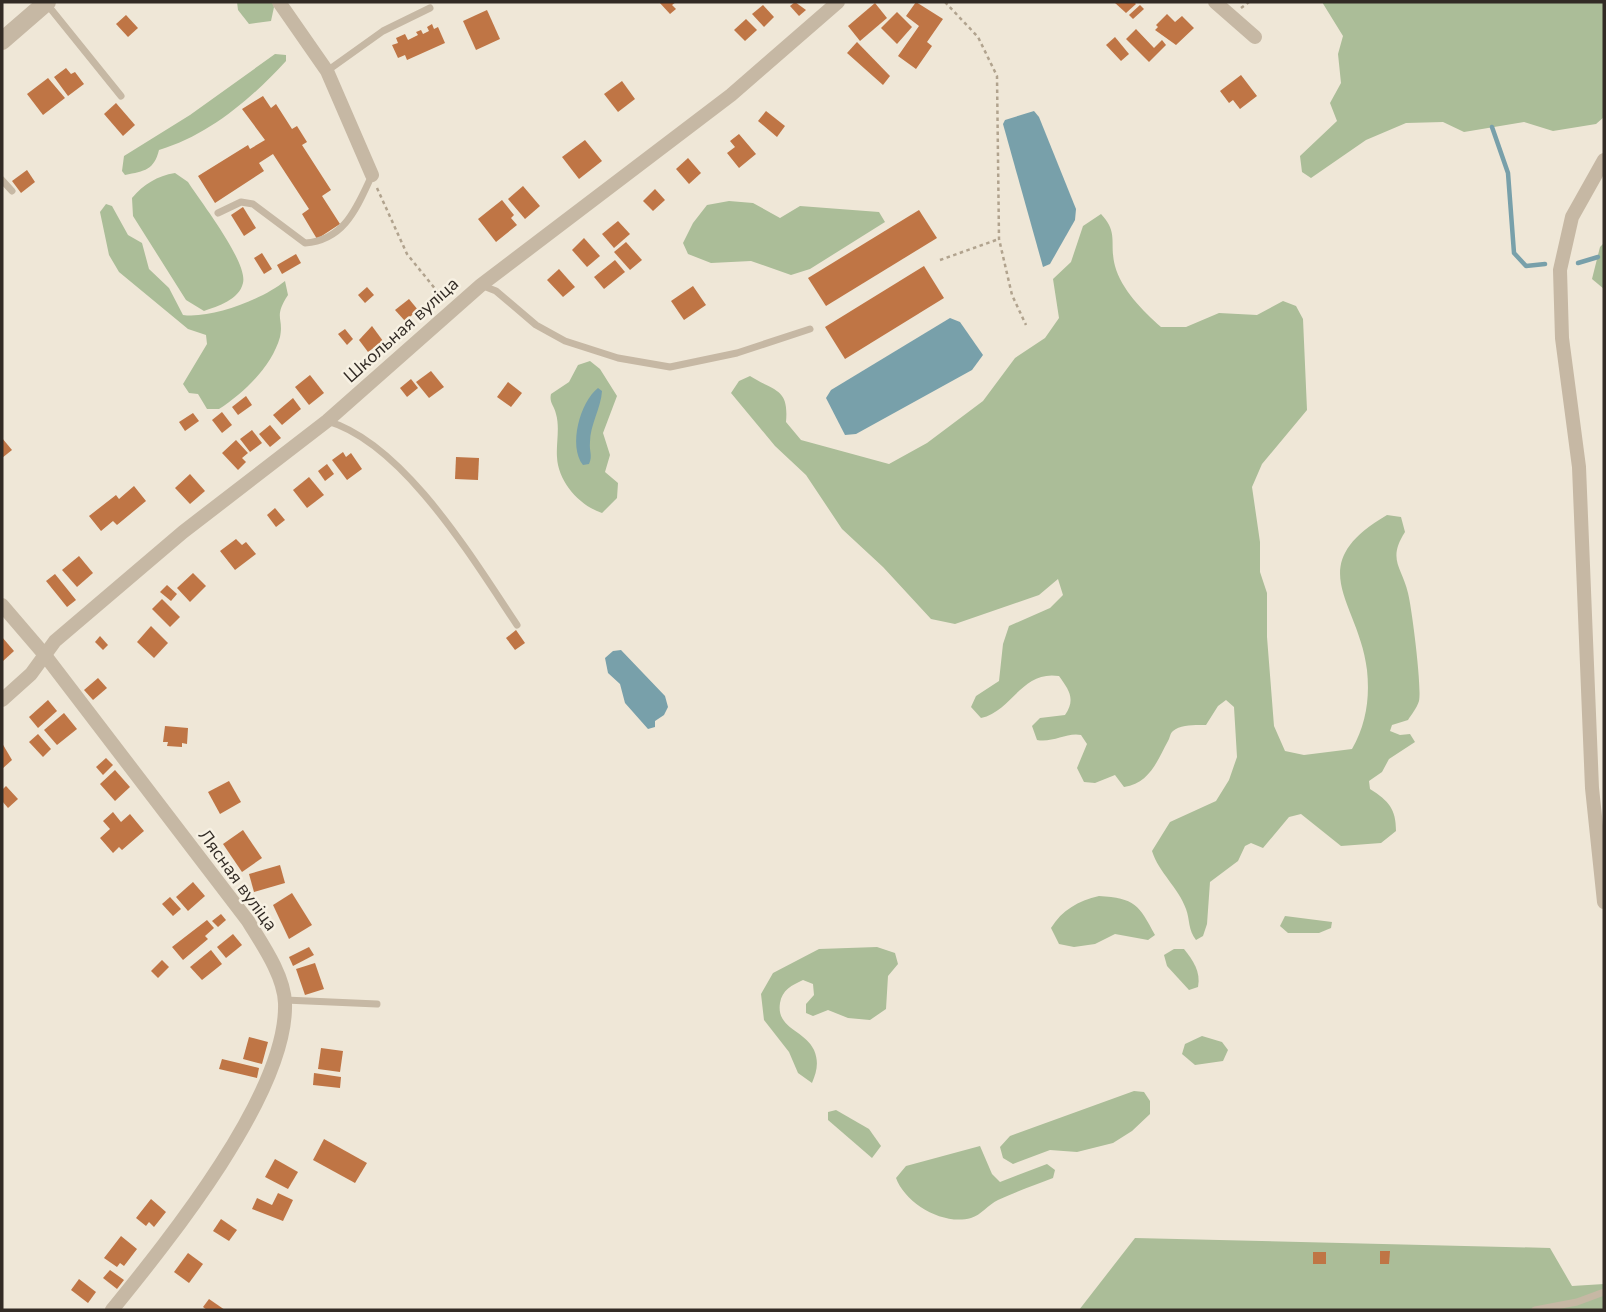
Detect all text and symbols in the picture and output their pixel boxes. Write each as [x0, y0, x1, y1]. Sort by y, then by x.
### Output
street label: Школьная вуліца [338, 272, 464, 388]
street label: Лясная вуліца [193, 824, 283, 936]

